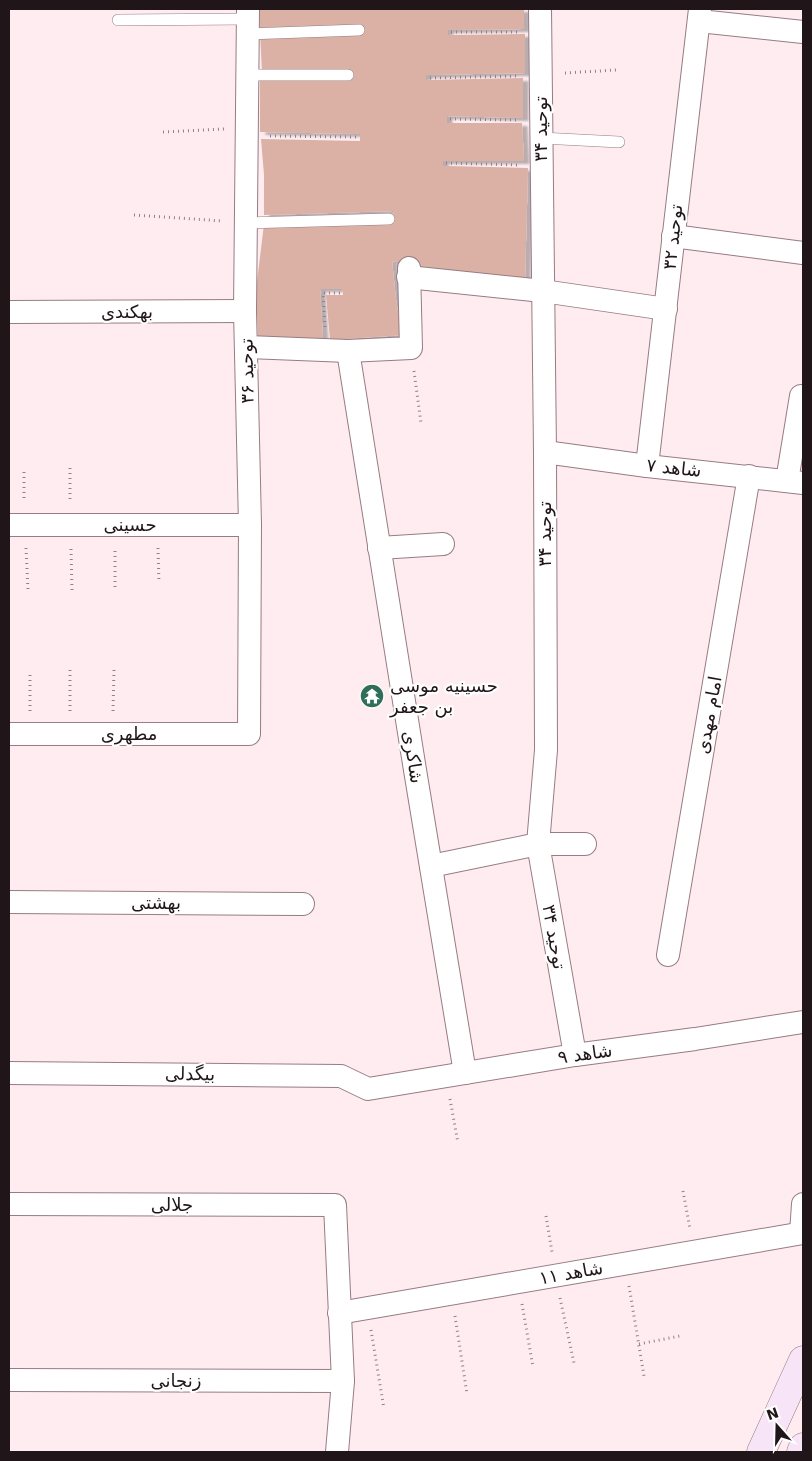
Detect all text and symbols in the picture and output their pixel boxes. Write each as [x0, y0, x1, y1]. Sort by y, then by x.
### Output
street label: توحید ۳۴ [530, 96, 552, 162]
street label: توحید ۳۲ [659, 203, 687, 271]
street label: بهکندی [101, 301, 153, 323]
street label: توحید ۳۶ [235, 338, 259, 404]
street label: شاهد ۷ [646, 454, 702, 481]
street label: توحید ۳۴ [534, 501, 556, 567]
street label: حسینی [103, 514, 157, 535]
street label: امام مهدی [691, 674, 727, 756]
place label: حسینیه موسی بن جعفر [389, 675, 498, 718]
temple icon: حسینیه موسی بن جعفر [359, 683, 385, 709]
street label: مطهری [101, 723, 157, 745]
street label: شاکری [398, 729, 428, 785]
street label: بهشتی [131, 892, 181, 914]
street label: توحید ۳۴ [537, 903, 571, 971]
street label: شاهد ۹ [556, 1039, 614, 1068]
street label: بیگدلی [165, 1063, 215, 1084]
street label: جلالی [151, 1194, 193, 1215]
street label: شاهد ۱۱ [537, 1257, 605, 1288]
street label: زنجانی [151, 1370, 201, 1391]
north arrow [752, 1401, 802, 1451]
text: N [764, 1404, 781, 1423]

